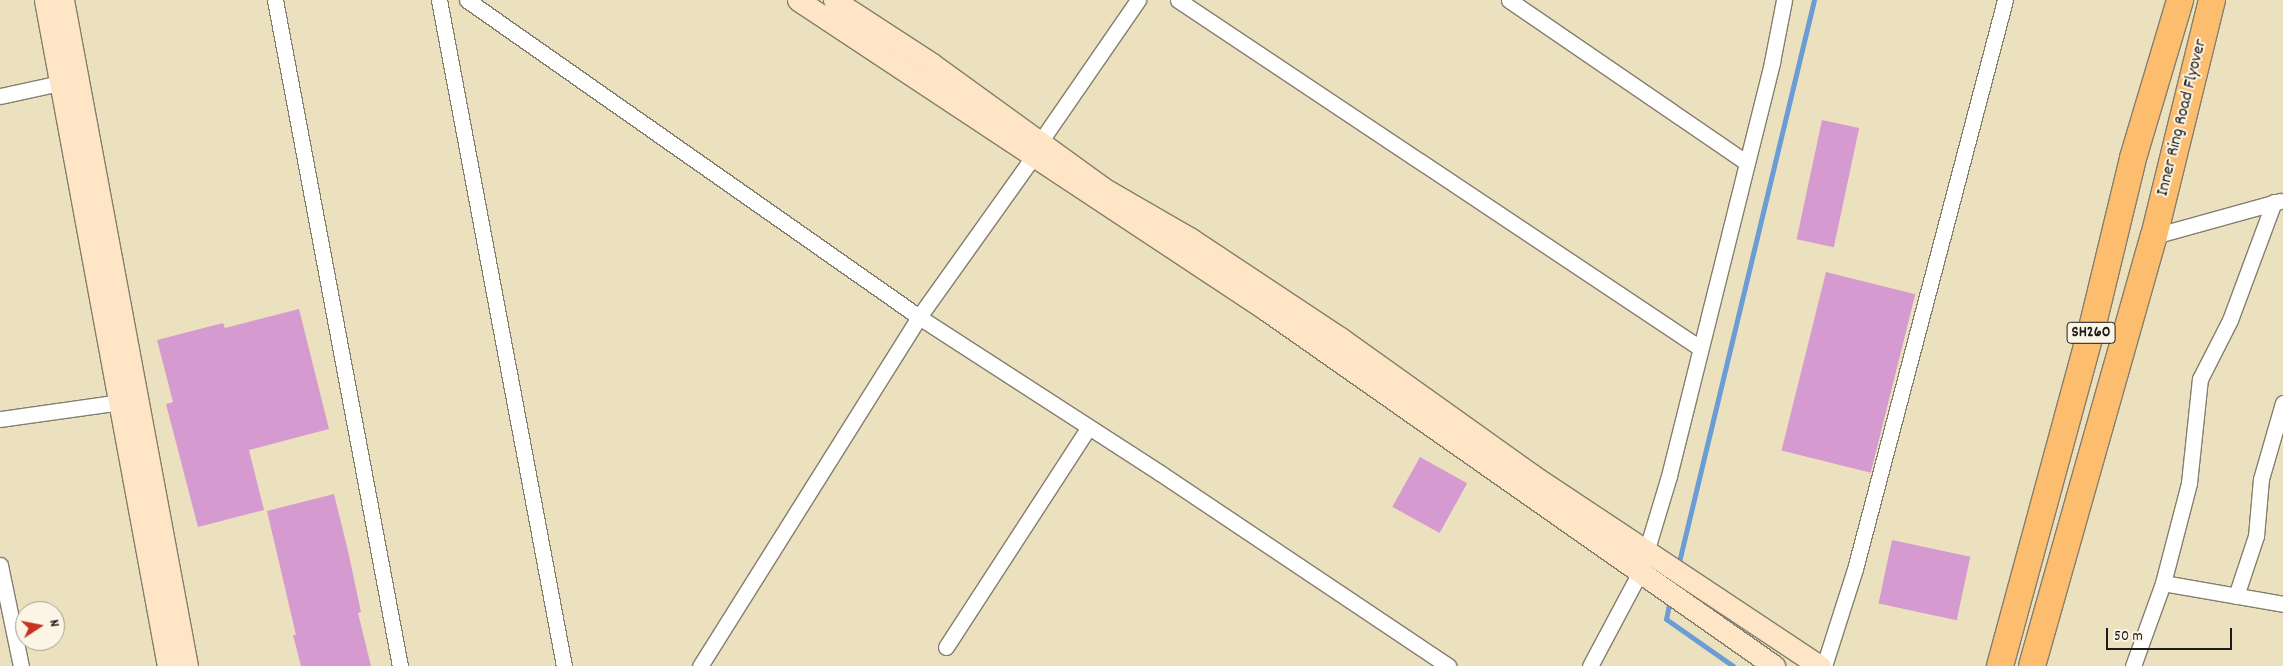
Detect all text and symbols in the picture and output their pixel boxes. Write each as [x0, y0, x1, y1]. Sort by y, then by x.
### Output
street label: Inner Ring Road Flyover [2153, 37, 2213, 199]
road number: SH260 [2066, 319, 2116, 346]
north arrow [15, 601, 65, 651]
text: N [43, 618, 64, 629]
scale bar [2108, 618, 2234, 650]
text: 50 m [2114, 626, 2143, 648]

